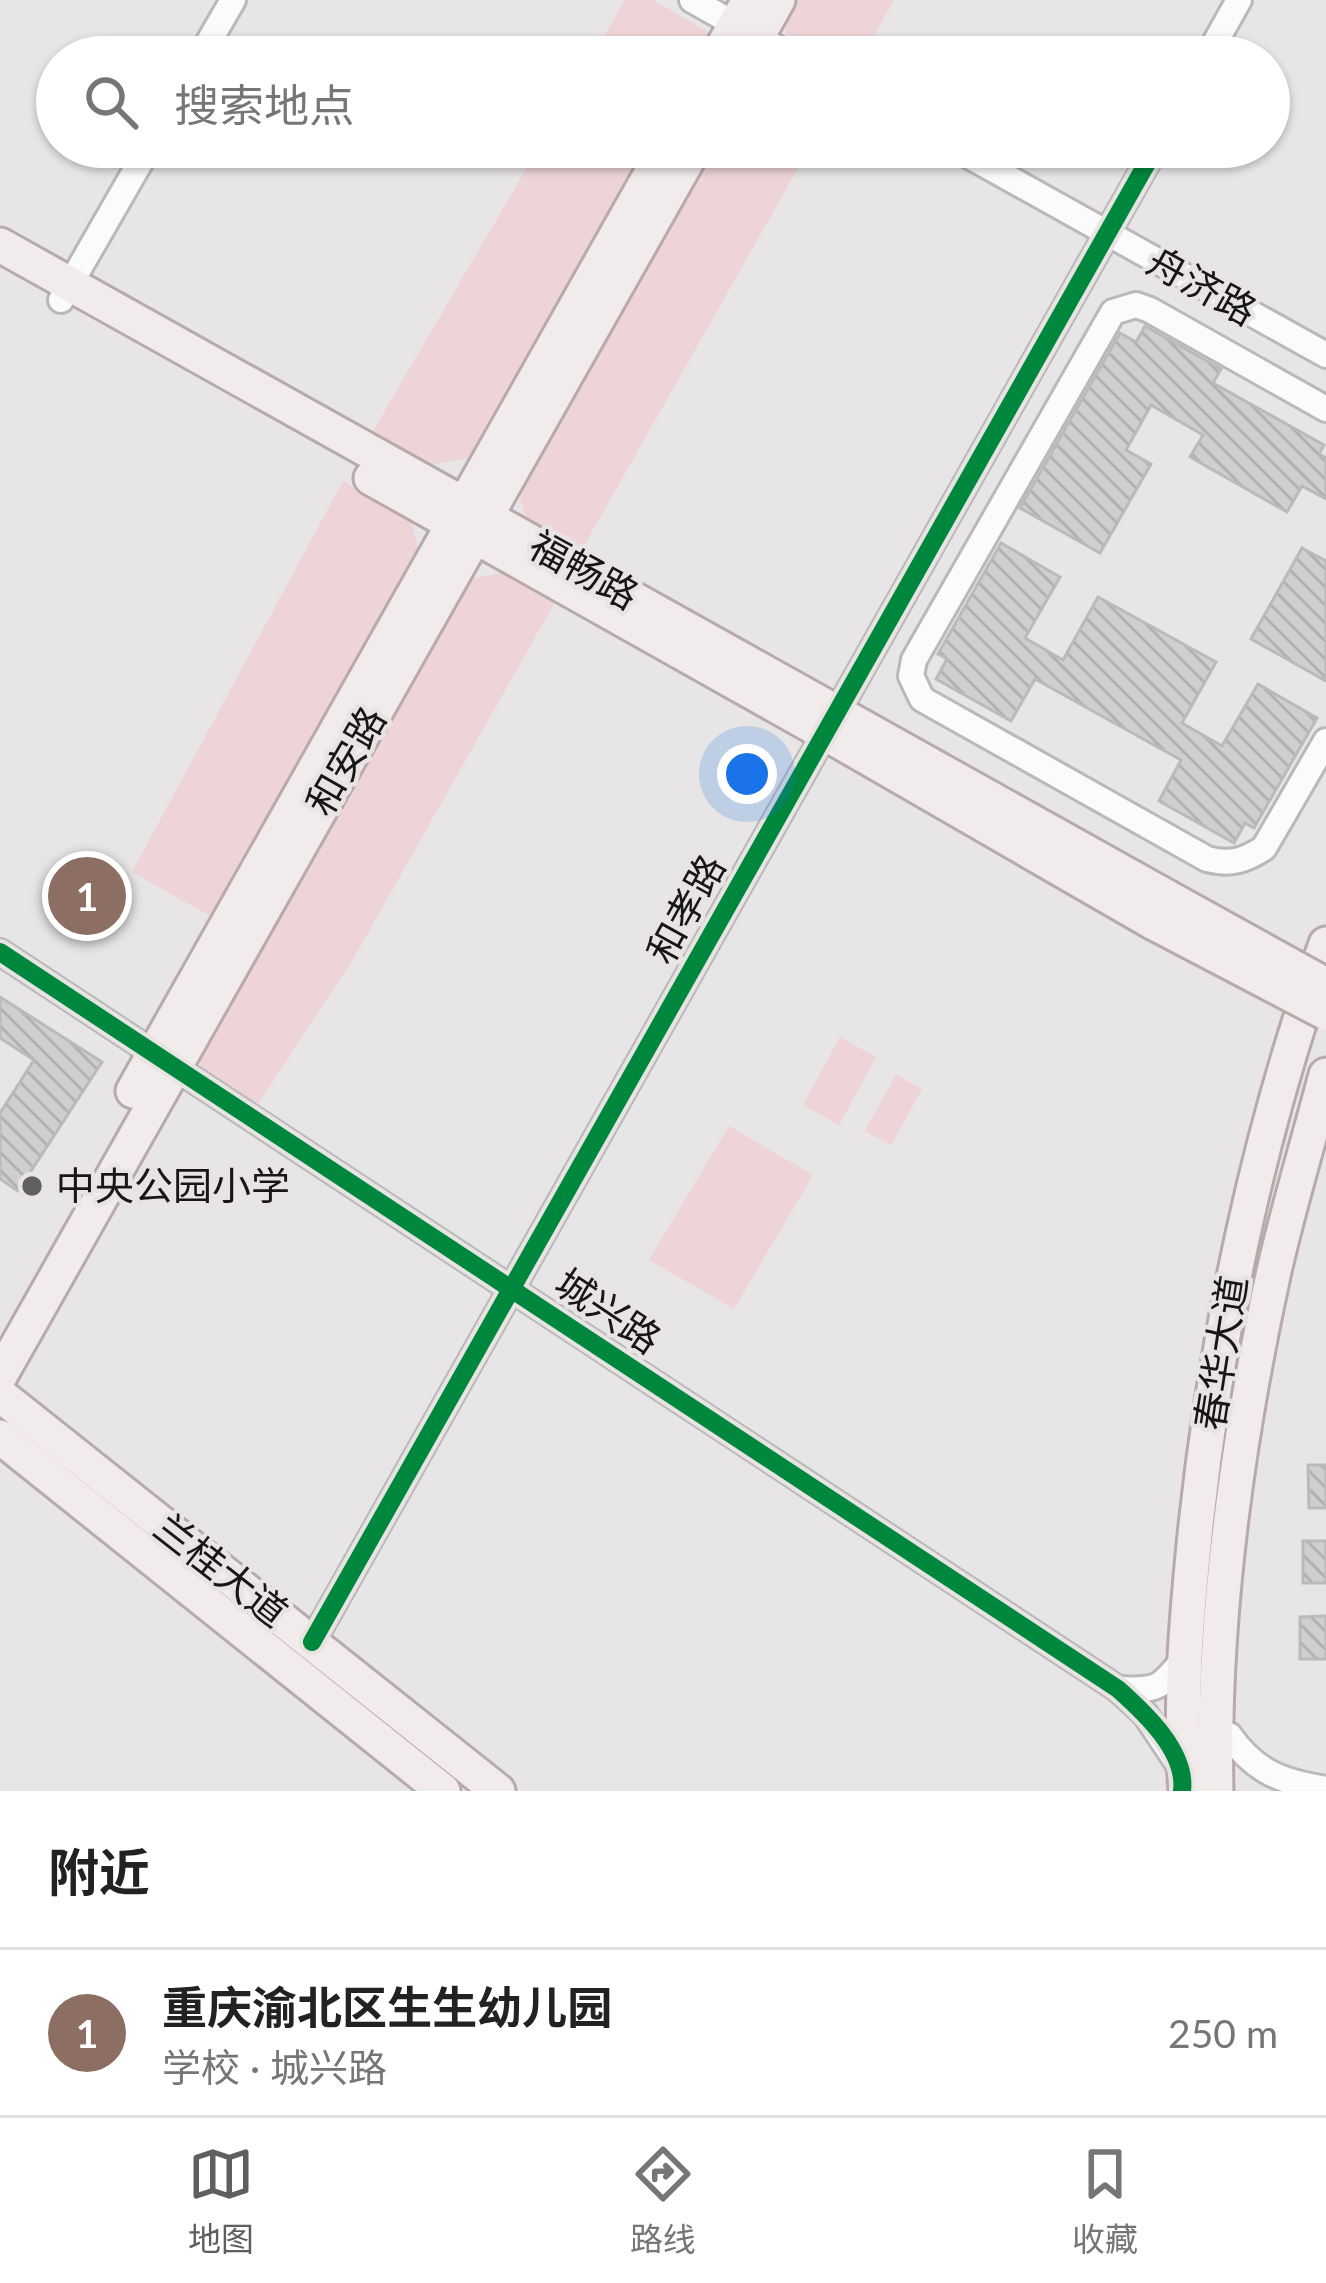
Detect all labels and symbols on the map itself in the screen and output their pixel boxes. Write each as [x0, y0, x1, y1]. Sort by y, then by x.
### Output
street label: 舟济路 [1140, 237, 1265, 334]
street label: 福畅路 [522, 521, 647, 618]
street label: 和安路 [296, 698, 394, 823]
your location [717, 744, 777, 804]
street label: 和孝路 [637, 846, 734, 971]
pin: 1 [48, 851, 126, 941]
place label: 中央公园小学 [56, 1162, 290, 1208]
marker: 中央公园小学 [19, 1173, 45, 1199]
street label: 城兴路 [547, 1258, 670, 1362]
street label: 春华大道 [1185, 1272, 1255, 1433]
street label: 兰桂大道 [146, 1503, 297, 1635]

